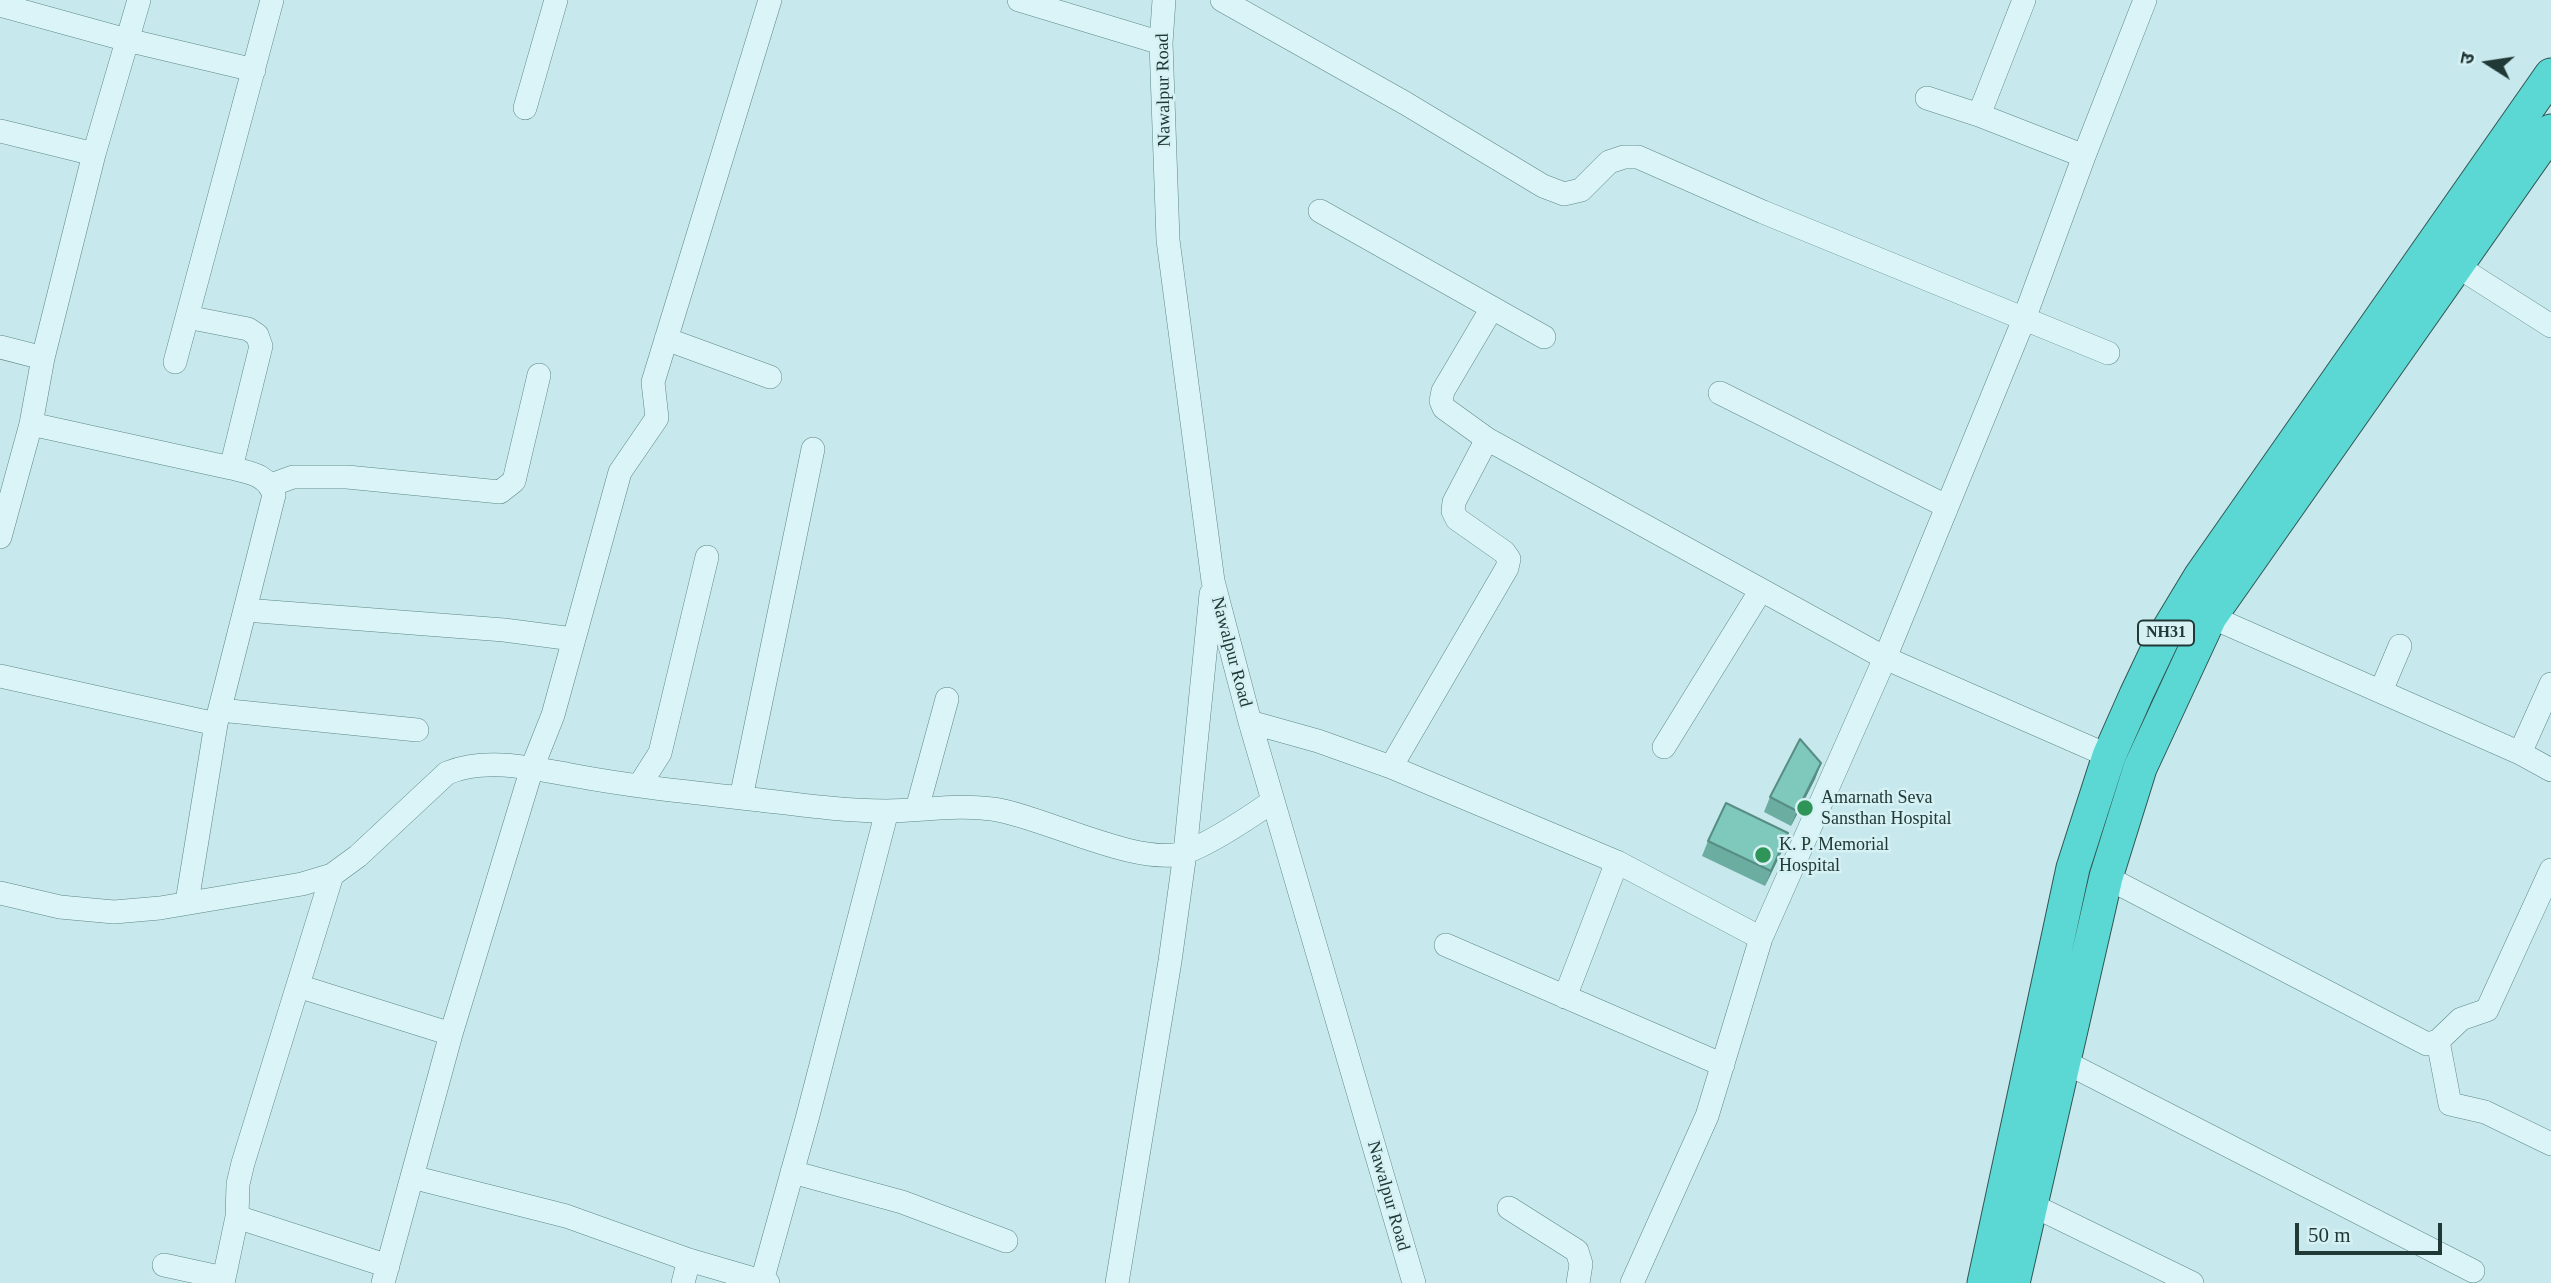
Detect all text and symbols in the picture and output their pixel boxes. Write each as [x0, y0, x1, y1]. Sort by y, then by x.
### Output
north arrow [2453, 28, 2523, 98]
street label: Nawalpur Road [1152, 33, 1176, 147]
text: उ [2456, 51, 2478, 66]
street label: Nawalpur Road [1206, 594, 1256, 710]
road number: NH31 [2138, 620, 2194, 646]
place label: Amarnath Seva Sansthan Hospital [1821, 787, 1951, 830]
marker: Amarnath Seva Sansthan Hospital [1795, 798, 1815, 818]
place label: K. P. Memorial Hospital [1779, 834, 1889, 876]
marker: K. P. Memorial Hospital [1753, 845, 1773, 865]
street label: Nawalpur Road [1362, 1138, 1414, 1254]
scale bar [2299, 1210, 2446, 1254]
text: 50 m [2308, 1223, 2351, 1247]

